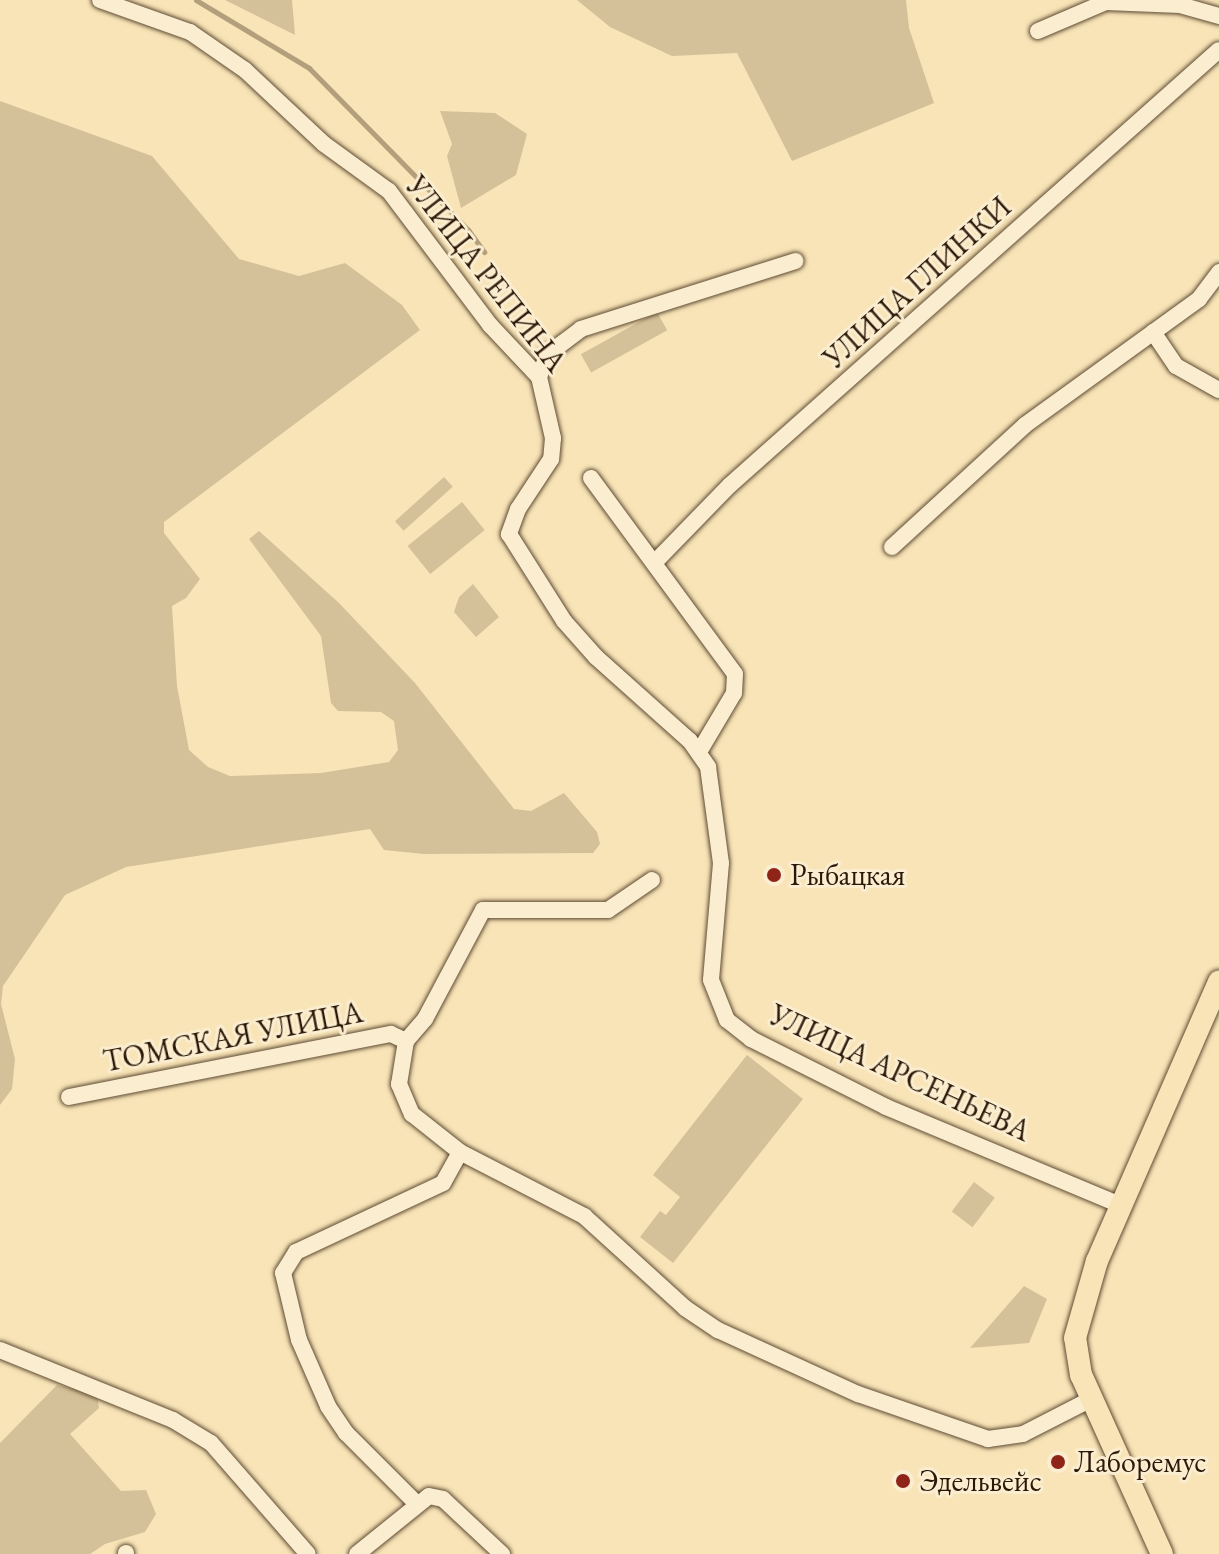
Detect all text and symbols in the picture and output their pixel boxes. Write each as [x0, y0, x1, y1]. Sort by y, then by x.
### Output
street label: УЛИЦА РЕПИНА [398, 168, 574, 380]
street label: УЛИЦА ГЛИНКИ [816, 189, 1018, 377]
place label: Рыбацкая [790, 857, 905, 893]
marker: Рыбацкая [765, 866, 783, 884]
street label: ТОМСКАЯ УЛИЦА [100, 994, 366, 1080]
street label: УЛИЦА АРСЕНЬЕВА [764, 997, 1036, 1149]
place label: Лаборемус [1074, 1444, 1207, 1480]
marker: Лаборемус [1049, 1453, 1067, 1471]
place label: Эдельвейс [919, 1463, 1042, 1499]
marker: Эдельвейс [894, 1472, 912, 1490]

